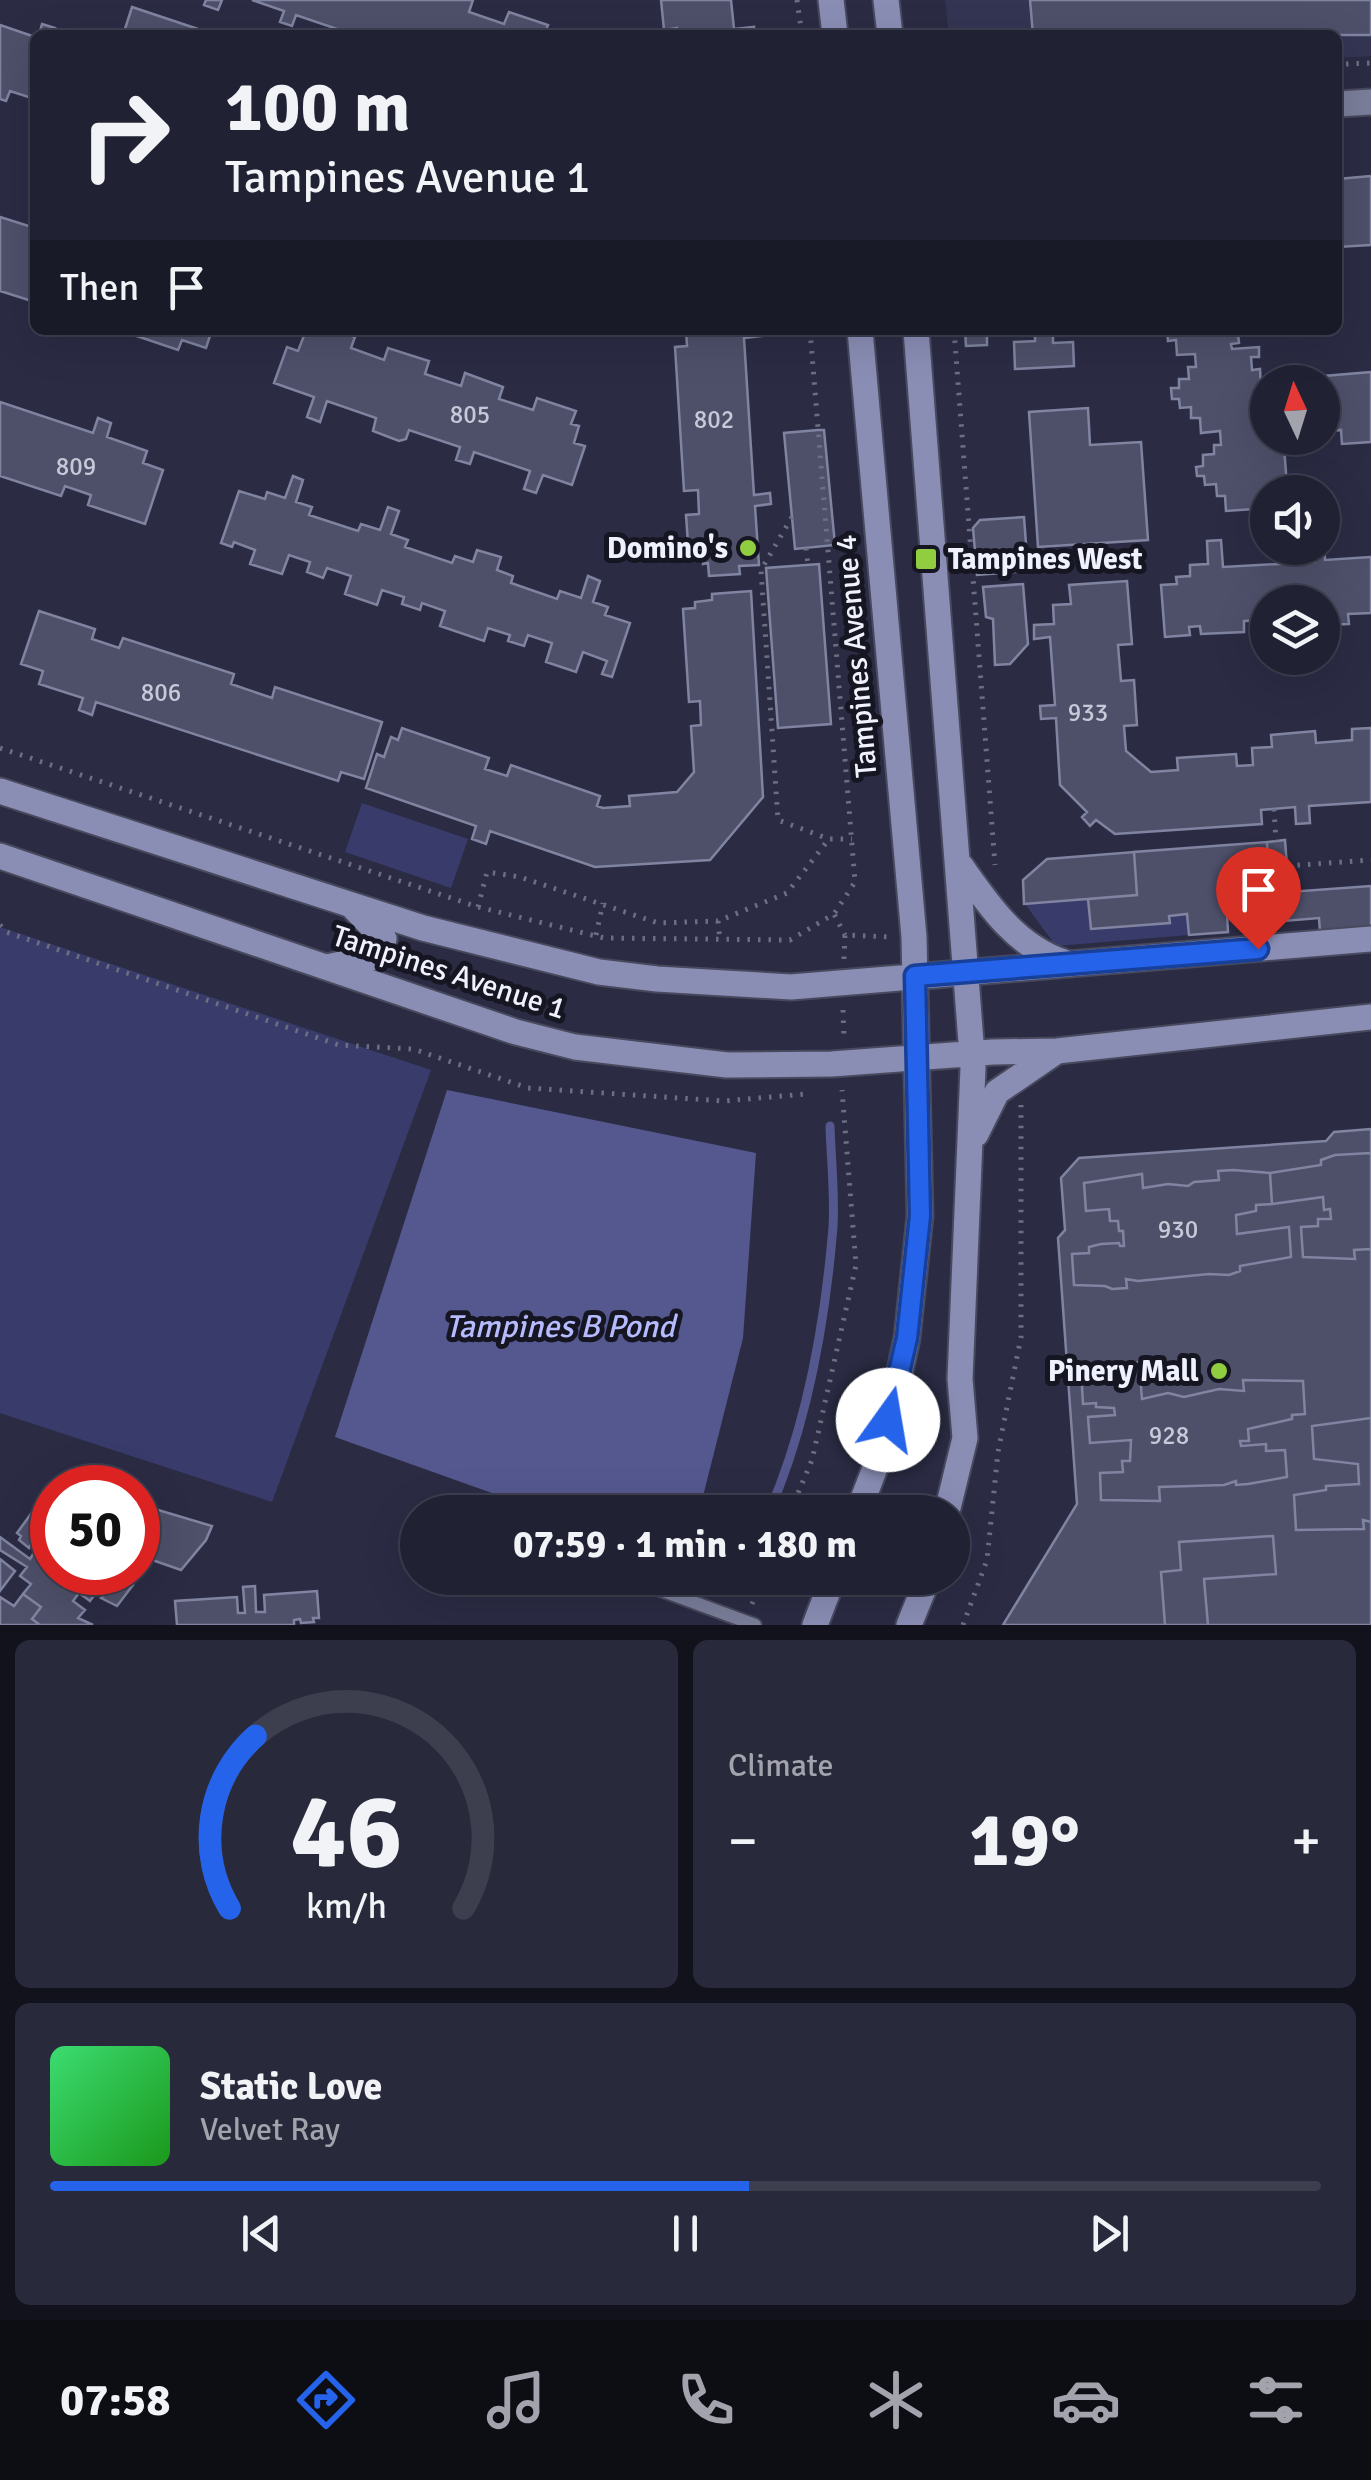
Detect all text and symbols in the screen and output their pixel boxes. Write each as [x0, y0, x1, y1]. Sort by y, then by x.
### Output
text: 100 m [225, 64, 410, 150]
icon: right [60, 70, 190, 200]
text: Tampines Avenue 1 [225, 150, 590, 205]
icon: arrive [159, 260, 214, 315]
text: Then [60, 264, 139, 311]
north arrow [1250, 365, 1340, 455]
map controls [1250, 365, 1340, 675]
house number: 805 [450, 399, 490, 430]
house number: 802 [694, 404, 734, 435]
house number: 809 [56, 451, 96, 482]
button: sound [1250, 475, 1340, 565]
place label: Domino's [607, 530, 728, 567]
street label: Tampines Avenue 4 [827, 533, 886, 779]
marker: Domino's [737, 537, 759, 559]
place label: Tampines West [948, 541, 1142, 578]
marker: Tampines West [913, 546, 939, 572]
button: layers [1250, 585, 1340, 675]
house number: 806 [141, 677, 181, 708]
house number: 933 [1068, 697, 1108, 728]
pin [1216, 847, 1301, 950]
icon: arrive [1231, 862, 1286, 917]
street label: Tampines Avenue 1 [327, 917, 570, 1028]
house number: 930 [1158, 1214, 1198, 1245]
water label: Tampines B Pond [445, 1307, 679, 1346]
place label: Pinery Mall [1048, 1353, 1199, 1390]
marker: Pinery Mall [1208, 1360, 1230, 1382]
position arrow [836, 1368, 940, 1472]
house number: 928 [1149, 1420, 1189, 1451]
speed limit sign: 50 [30, 1465, 160, 1595]
text: 07:59 · 1 min · 180 m [513, 1521, 857, 1568]
text: Climate [728, 1746, 834, 1785]
text: 46 [290, 1768, 403, 1896]
text: 19° [969, 1794, 1080, 1887]
text: − [728, 1807, 758, 1875]
text: + [1291, 1807, 1321, 1875]
text: km/h [306, 1884, 387, 1928]
text: Static Love [200, 2063, 382, 2110]
text: Velvet Ray [200, 2110, 340, 2149]
icon: previous [234, 2206, 289, 2261]
icon: pause [658, 2206, 713, 2261]
icon: next [1082, 2206, 1137, 2261]
icon: directions [291, 2365, 361, 2435]
icon: music [481, 2365, 551, 2435]
icon: phone [671, 2365, 741, 2435]
icon: climate [861, 2365, 931, 2435]
icon: car [1051, 2365, 1121, 2435]
icon: filters [1241, 2365, 1311, 2435]
text: 07:58 [60, 2373, 170, 2428]

